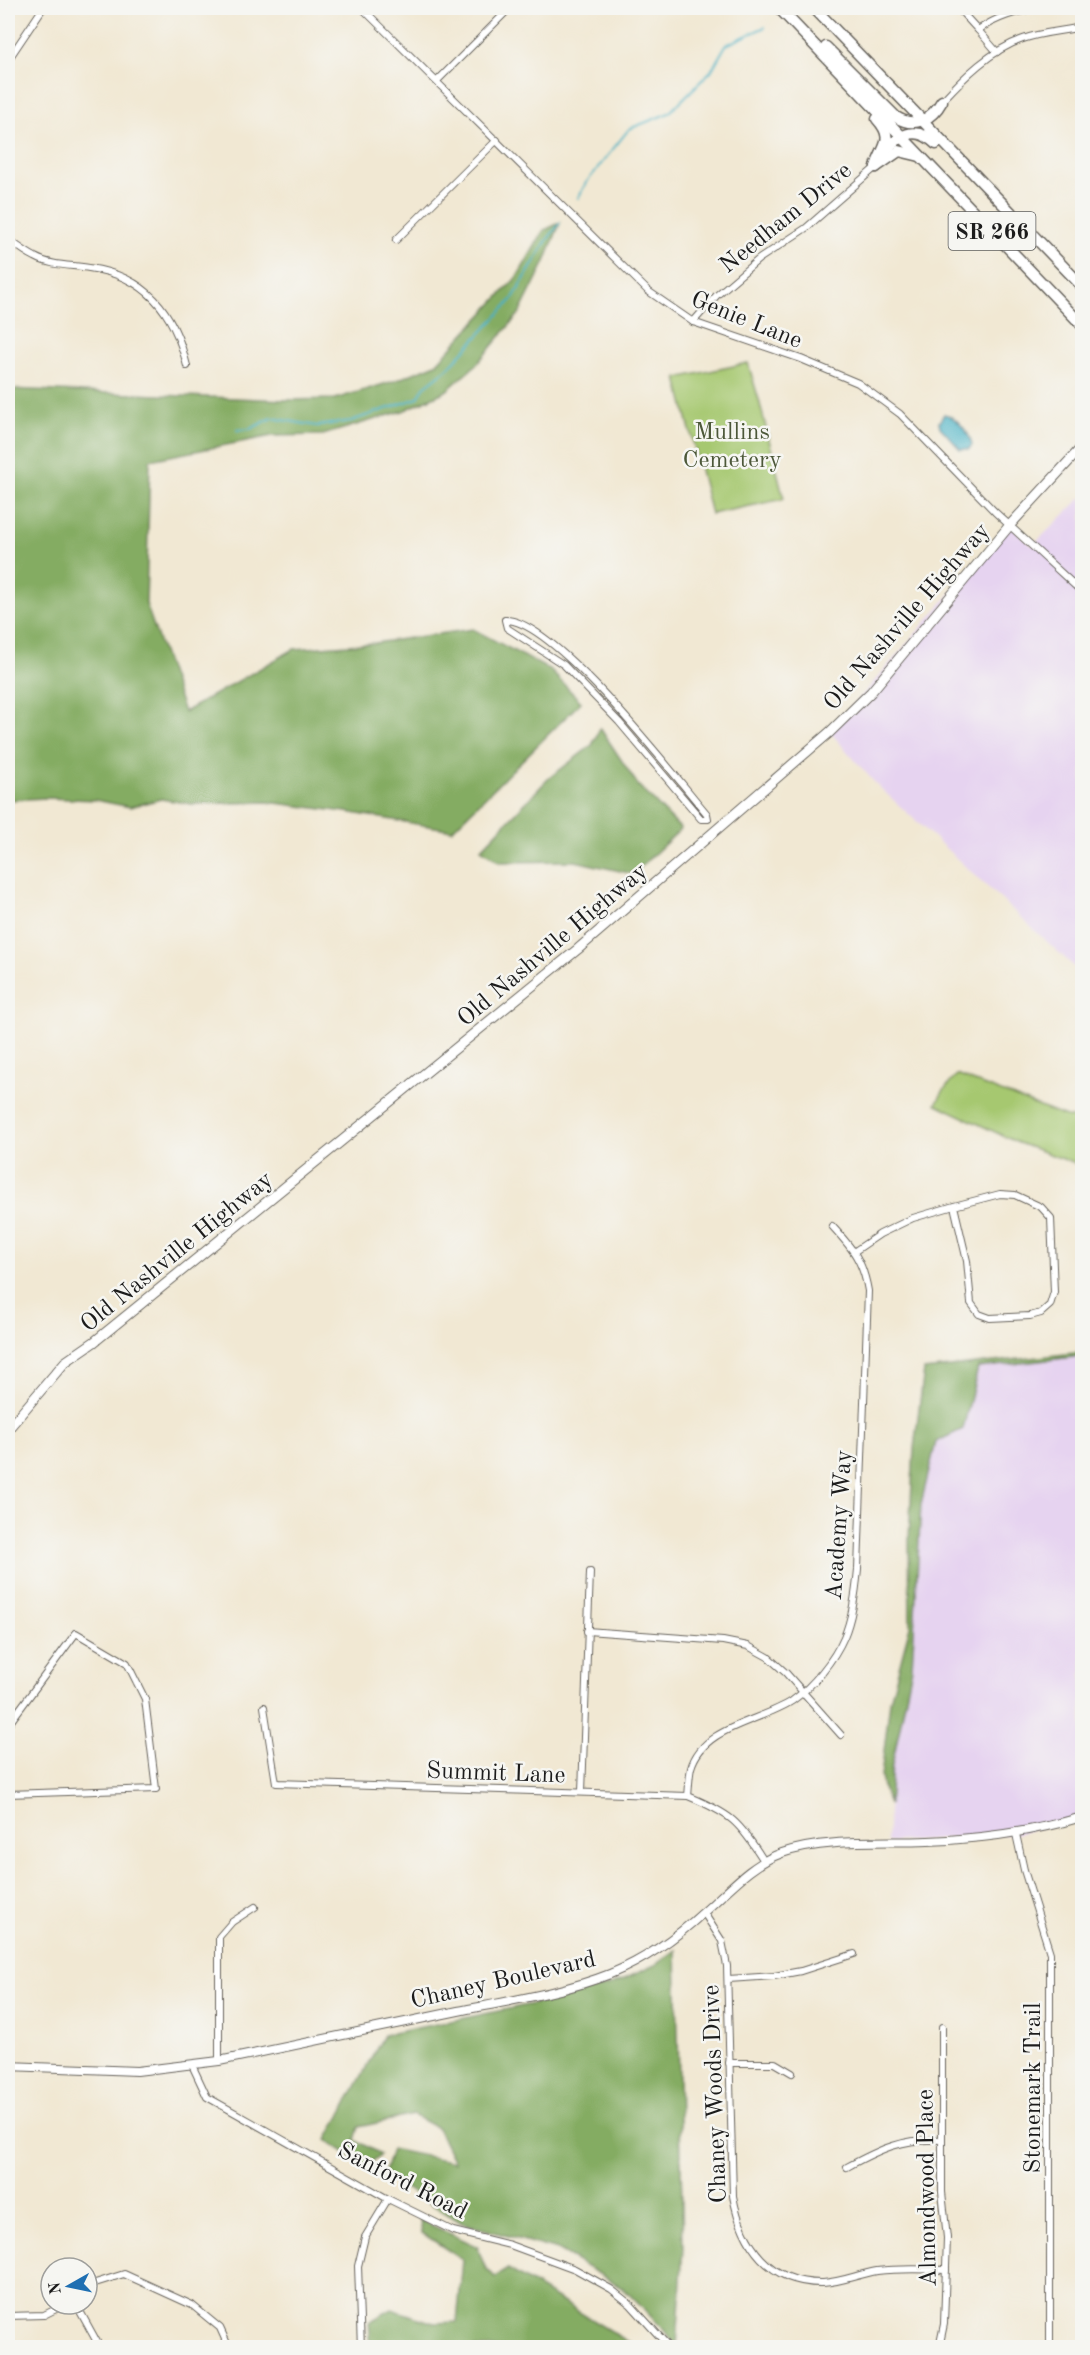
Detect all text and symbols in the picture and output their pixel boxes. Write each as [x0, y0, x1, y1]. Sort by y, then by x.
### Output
street label: Needham Drive [716, 158, 857, 279]
road number: SR 266 [948, 212, 1036, 250]
street label: Genie Lane [687, 288, 805, 354]
park label: Mullins Cemetery [682, 421, 782, 473]
street label: Old Nashville Highway [820, 519, 995, 716]
street label: Old Nashville Highway [454, 859, 653, 1032]
street label: Old Nashville Highway [77, 1168, 278, 1337]
street label: Academy Way [823, 1449, 857, 1601]
street label: Summit Lane [426, 1760, 566, 1788]
street label: Chaney Boulevard [408, 1948, 598, 2014]
street label: Chaney Woods Drive [700, 1984, 732, 2204]
street label: Stonemark Trail [1022, 2003, 1046, 2173]
street label: Almondwood Place [914, 2089, 942, 2287]
street label: Sanford Road [333, 2139, 471, 2225]
north arrow [39, 2256, 99, 2316]
text: N [47, 2280, 65, 2295]

